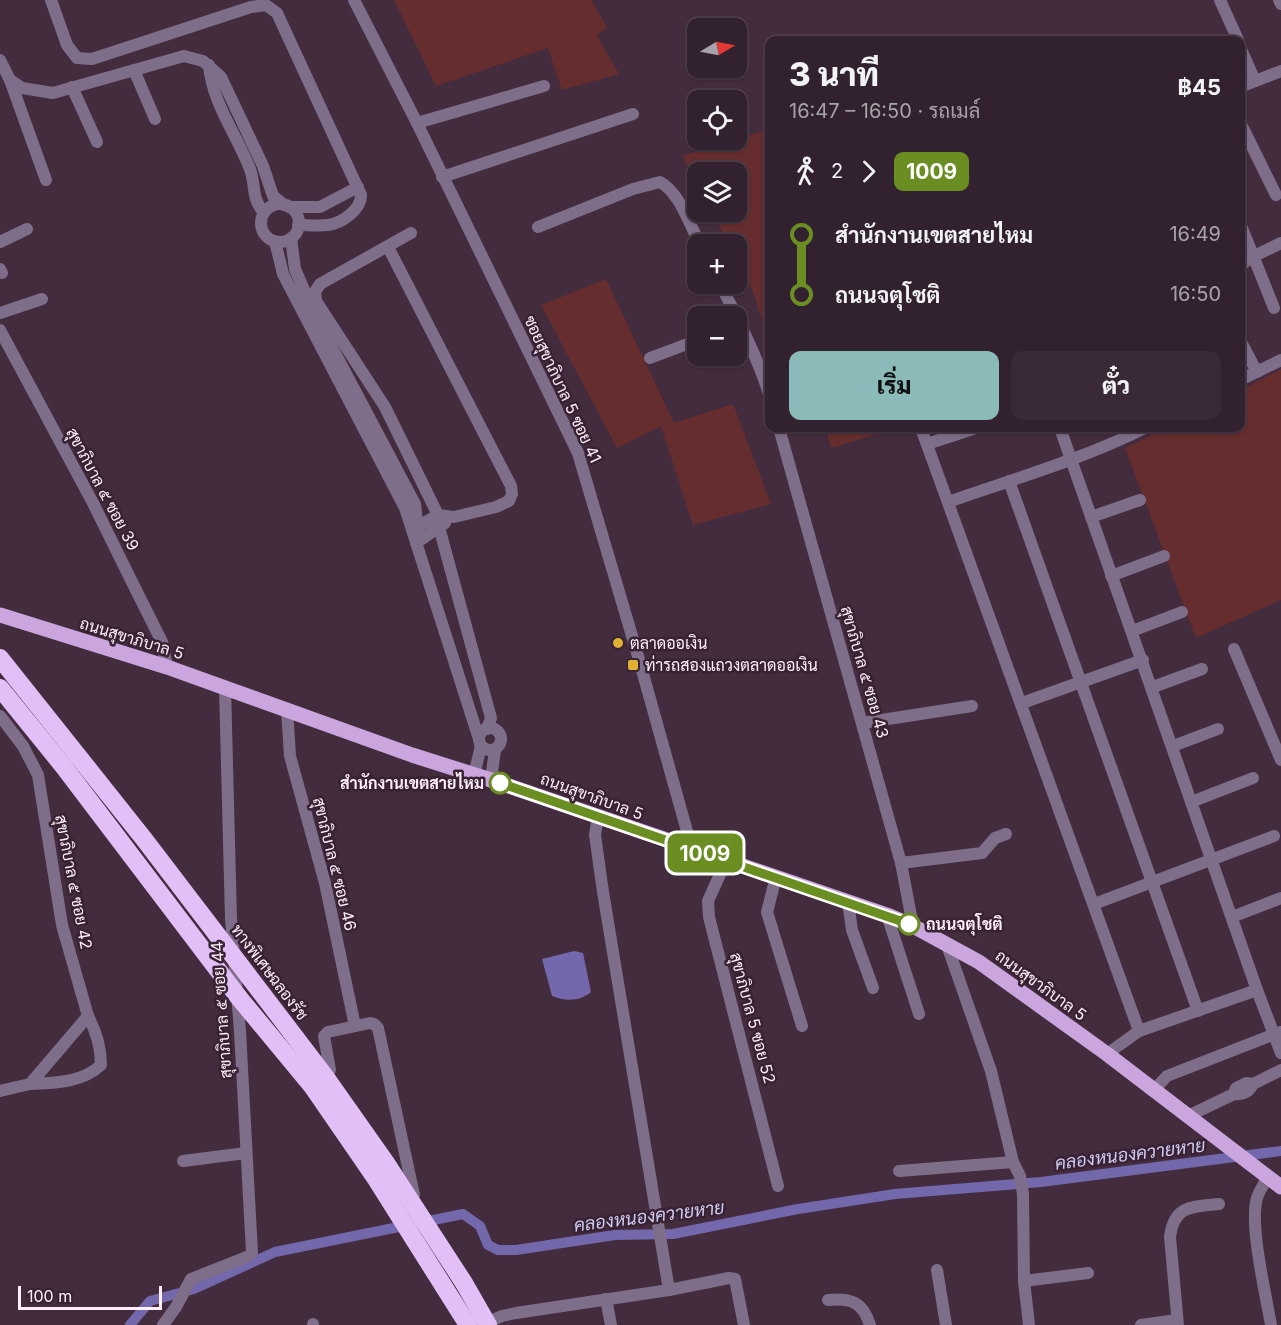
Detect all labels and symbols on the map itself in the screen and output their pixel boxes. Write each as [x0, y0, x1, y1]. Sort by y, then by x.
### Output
north arrow [687, 18, 747, 78]
street label: ซอยสุขาภิบาล 5 ซอย 41 [518, 312, 606, 467]
street label: สุขาภิบาล ๕ ซอย 39 [60, 424, 144, 555]
street label: สุขาภิบาล ๕ ซอย 43 [835, 604, 893, 741]
street label: ถนนสุขาภิบาล 5 [77, 613, 186, 665]
place label: ตลาดออเงิน [630, 633, 707, 653]
marker: ตลาดออเงิน [611, 636, 625, 650]
place label: ท่ารถสองแถวงตลาดออเงิน [645, 655, 818, 675]
marker: ท่ารถสองแถวงตลาดออเงิน [626, 658, 640, 672]
street label: ถนนสุขาภิบาล 5 [537, 768, 646, 826]
place label: สำนักงานเขตสายไหม [340, 772, 484, 793]
marker: สำนักงานเขตสายไหม [489, 772, 511, 794]
street label: สุขาภิบาล ๕ ซอย 46 [307, 795, 361, 933]
street label: สุขาภิบาล ๕ ซอย 42 [49, 813, 97, 951]
line badge: 1009 [663, 834, 747, 872]
marker: ถนนจตุโชติ [898, 913, 920, 935]
place label: ถนนจตุโชติ [926, 913, 1003, 936]
street label: ทางพิเศษฉลองรัช [227, 920, 313, 1024]
street label: สุขาภิบาล ๕ ซอย 44 [206, 941, 238, 1079]
street label: ถนนสุขาภิบาล 5 [990, 945, 1090, 1026]
street label: สุขาภิบาล 5 ซอย 52 [724, 950, 780, 1086]
water label: คลองหนองควายหาย [1054, 1134, 1206, 1174]
water label: คลองหนองควายหาย [573, 1196, 725, 1236]
scale bar [18, 1283, 162, 1310]

